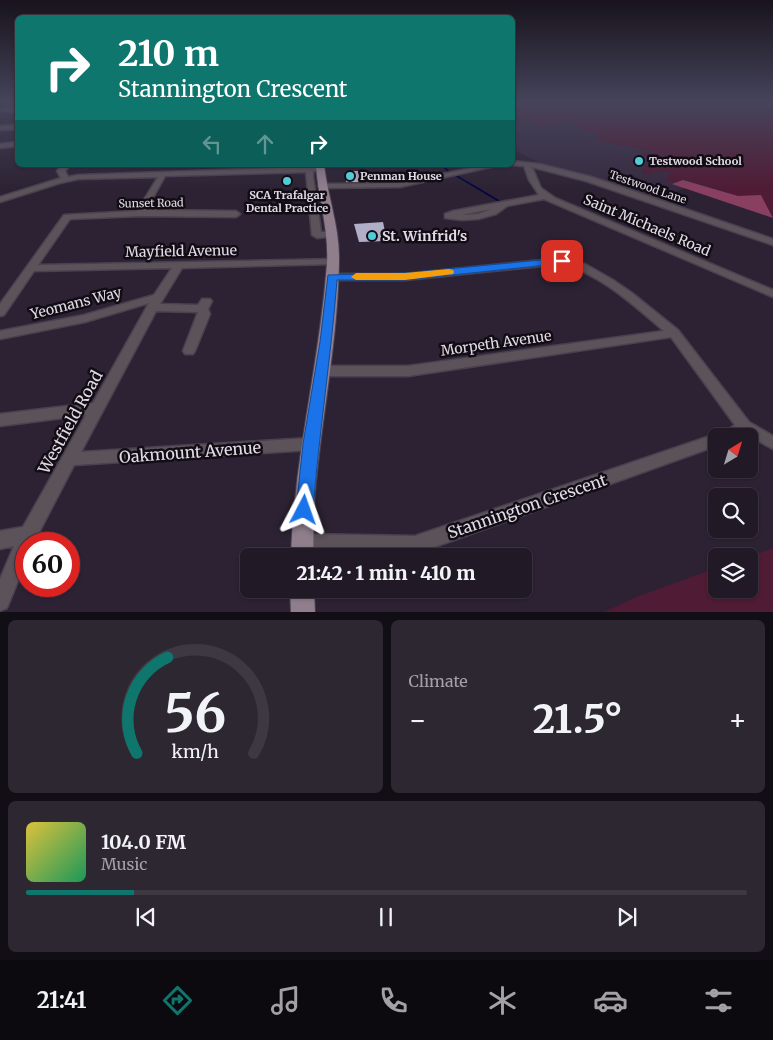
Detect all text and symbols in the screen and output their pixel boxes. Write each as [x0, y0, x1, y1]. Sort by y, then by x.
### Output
text: 210 m [118, 32, 219, 76]
icon: right [35, 35, 100, 100]
text: Stannington Crescent [118, 75, 347, 103]
icon: left [198, 130, 226, 158]
icon: ahead [251, 130, 279, 158]
icon: right [304, 130, 332, 158]
place label: Testwood School [649, 154, 742, 168]
marker: Testwood School [633, 155, 645, 167]
street label: Testwood Lane [607, 167, 689, 207]
place label: Penman House [360, 169, 442, 183]
marker: Penman House [344, 170, 356, 182]
marker: SCA Trafalgar Dental Practice [281, 175, 293, 187]
place label: SCA Trafalgar Dental Practice [246, 188, 328, 215]
street label: Saint Michaels Road [581, 190, 714, 260]
street label: Sunset Road [118, 195, 184, 211]
place label: St. Winfrid's [382, 227, 467, 245]
marker: St. Winfrid's [366, 230, 378, 242]
pin [541, 240, 583, 282]
street label: Mayfield Avenue [125, 241, 237, 261]
icon: arrive [548, 247, 576, 275]
street label: Yeomans Way [28, 283, 124, 323]
street label: Morpeth Avenue [439, 326, 553, 360]
street label: Westfield Road [33, 367, 107, 478]
north arrow [708, 428, 758, 478]
map controls [708, 428, 758, 598]
street label: Oakmount Avenue [118, 437, 262, 467]
street label: Stannington Crescent [445, 469, 610, 543]
position arrow [277, 483, 329, 535]
button: search [708, 488, 758, 538]
speed limit sign: 60 [15, 532, 80, 597]
button: layers [708, 548, 758, 598]
text: 21:42 · 1 min · 410 m [297, 561, 475, 585]
text: Climate [409, 671, 468, 691]
text: 56 [164, 681, 226, 746]
text: 21.5° [533, 696, 623, 743]
text: − [409, 702, 427, 738]
text: + [728, 702, 747, 738]
text: km/h [172, 740, 219, 763]
text: 104.0 FM [101, 830, 186, 854]
text: Music [101, 854, 147, 874]
icon: previous [132, 903, 160, 931]
icon: pause [372, 903, 400, 931]
icon: next [613, 903, 641, 931]
icon: directions [160, 983, 195, 1018]
icon: music [268, 983, 303, 1018]
icon: phone [376, 983, 411, 1018]
icon: climate [485, 983, 520, 1018]
icon: car [593, 983, 628, 1018]
icon: filters [701, 983, 736, 1018]
text: 21:41 [37, 986, 86, 1014]

